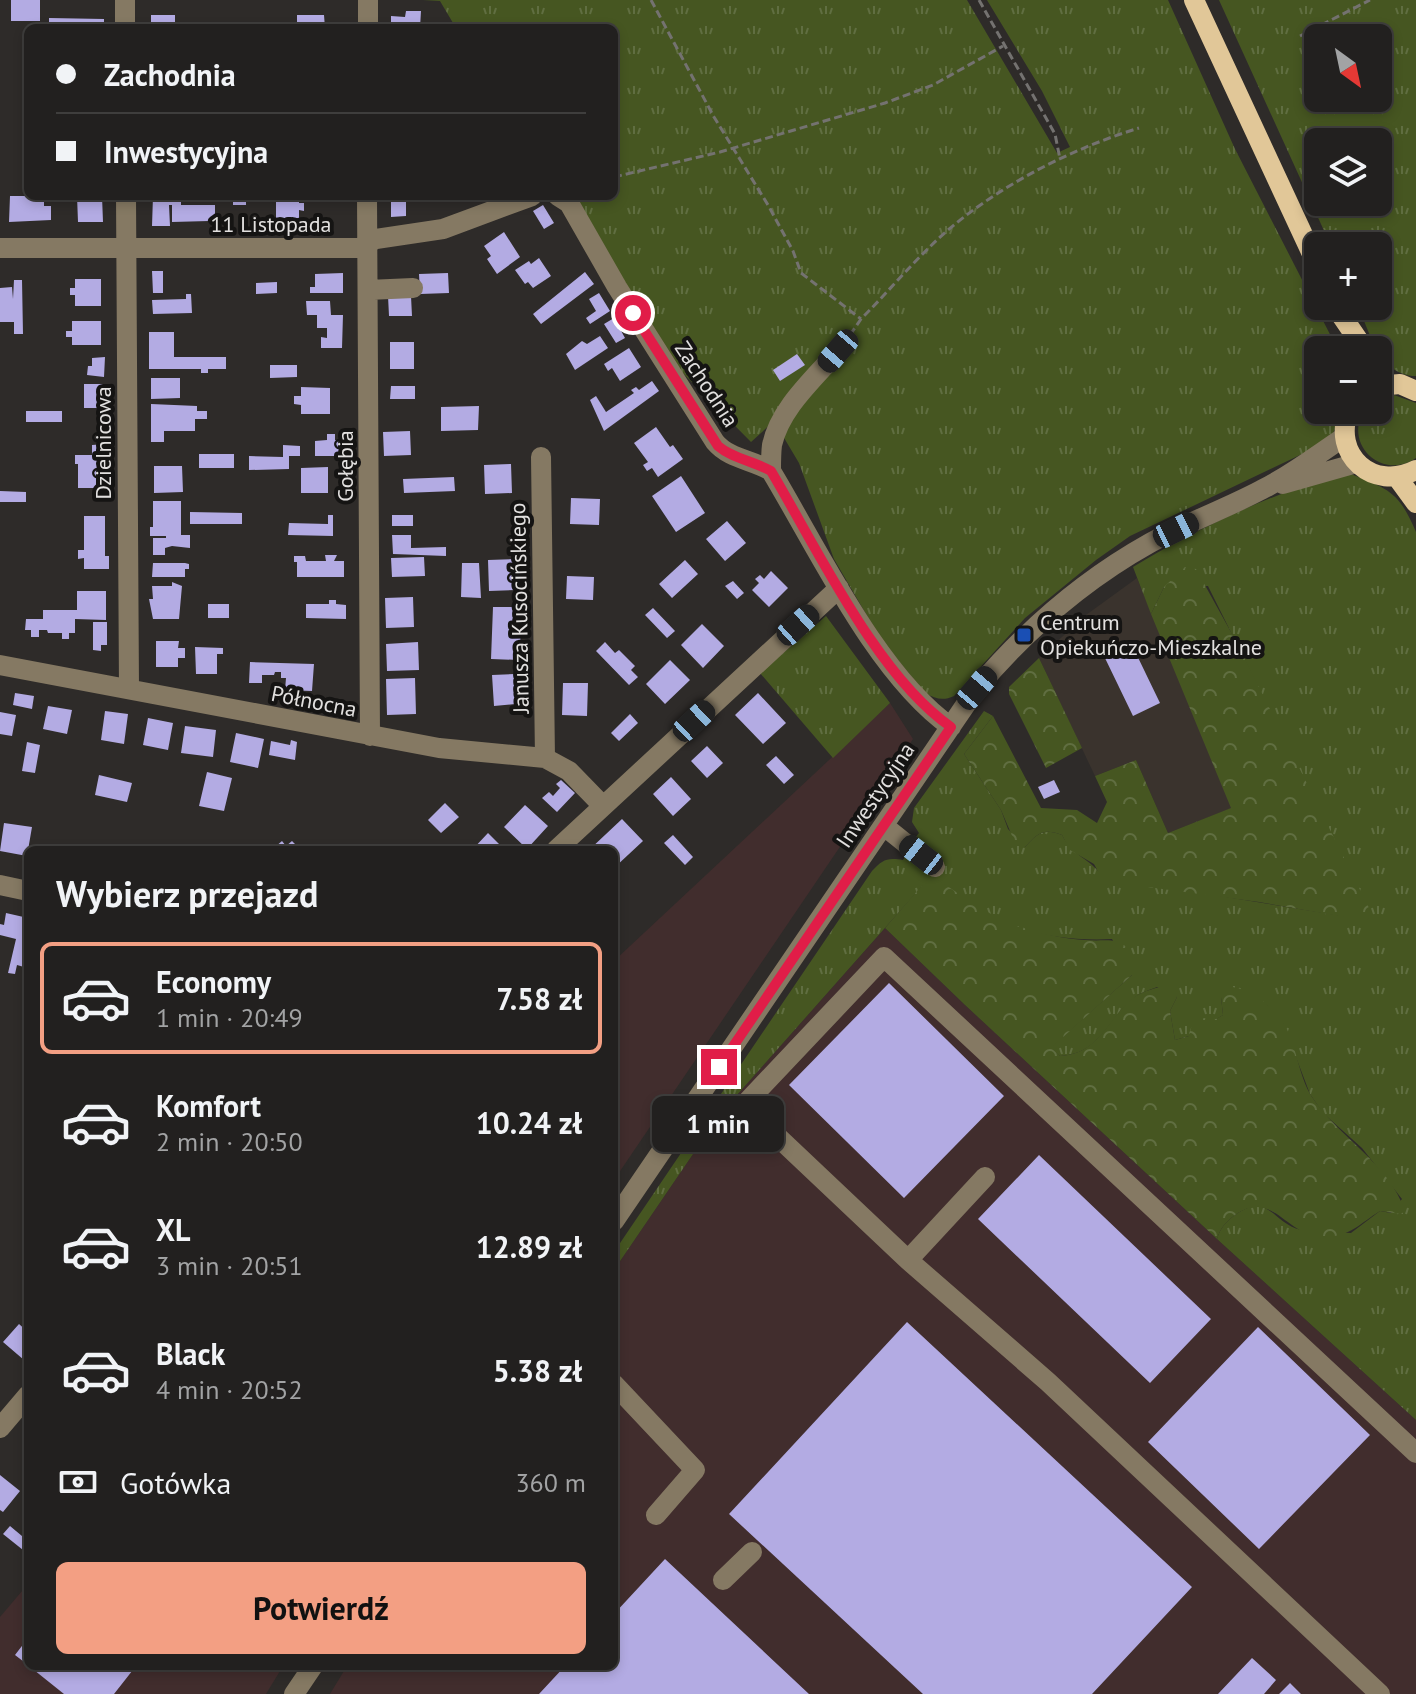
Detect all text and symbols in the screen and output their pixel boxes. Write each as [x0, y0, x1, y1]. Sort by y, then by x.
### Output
north arrow [1304, 24, 1392, 112]
map controls [1304, 24, 1392, 424]
text: Zachodnia [104, 55, 236, 94]
button: layers [1304, 128, 1392, 216]
text: Inwestycyjna [104, 132, 268, 171]
street label: 11 Listopada [211, 210, 331, 238]
button: + [1304, 232, 1392, 320]
route start [615, 295, 651, 331]
car [813, 325, 863, 377]
street label: Zachodnia [669, 336, 745, 432]
button: − [1304, 336, 1392, 424]
street label: Dzielnicowa [89, 386, 117, 500]
street label: Gołębia [331, 430, 359, 502]
street label: Janusza Kusocińskiego [503, 502, 535, 715]
car [1149, 509, 1203, 551]
car [772, 600, 824, 650]
place label: Centrum Opiekuńczo-Mieszkalne [1040, 608, 1262, 661]
marker: Centrum Opiekuńczo-Mieszkalne [1015, 626, 1033, 644]
car [952, 662, 1002, 714]
street label: Północna [269, 679, 359, 723]
car [668, 696, 720, 746]
street label: Inwestycyjna [830, 737, 920, 853]
car [895, 831, 947, 879]
text: Wybierz przejazd [56, 870, 318, 917]
icon: car [60, 962, 132, 1034]
text: Economy [156, 962, 271, 1001]
text: 7.58 zł [496, 979, 582, 1018]
text: 1 min · 20:49 [156, 1001, 303, 1034]
route end [701, 1049, 737, 1085]
icon: car [60, 1086, 132, 1158]
text: Komfort [156, 1086, 261, 1125]
callout: 1 min [653, 1095, 785, 1151]
text: 10.24 zł [476, 1103, 582, 1142]
text: 1 min [686, 1107, 750, 1140]
text: 2 min · 20:50 [156, 1125, 303, 1158]
icon: car [60, 1210, 132, 1282]
text: XL [156, 1210, 190, 1249]
text: 12.89 zł [476, 1227, 582, 1266]
text: 3 min · 20:51 [156, 1249, 303, 1282]
icon: car [60, 1334, 132, 1406]
text: Black [156, 1334, 225, 1373]
text: 5.38 zł [493, 1351, 582, 1390]
text: 4 min · 20:52 [156, 1373, 303, 1406]
icon: cash [56, 1460, 100, 1504]
text: Gotówka [120, 1463, 231, 1502]
text: 360 m [515, 1466, 586, 1499]
button: Potwierdź [56, 1562, 586, 1654]

